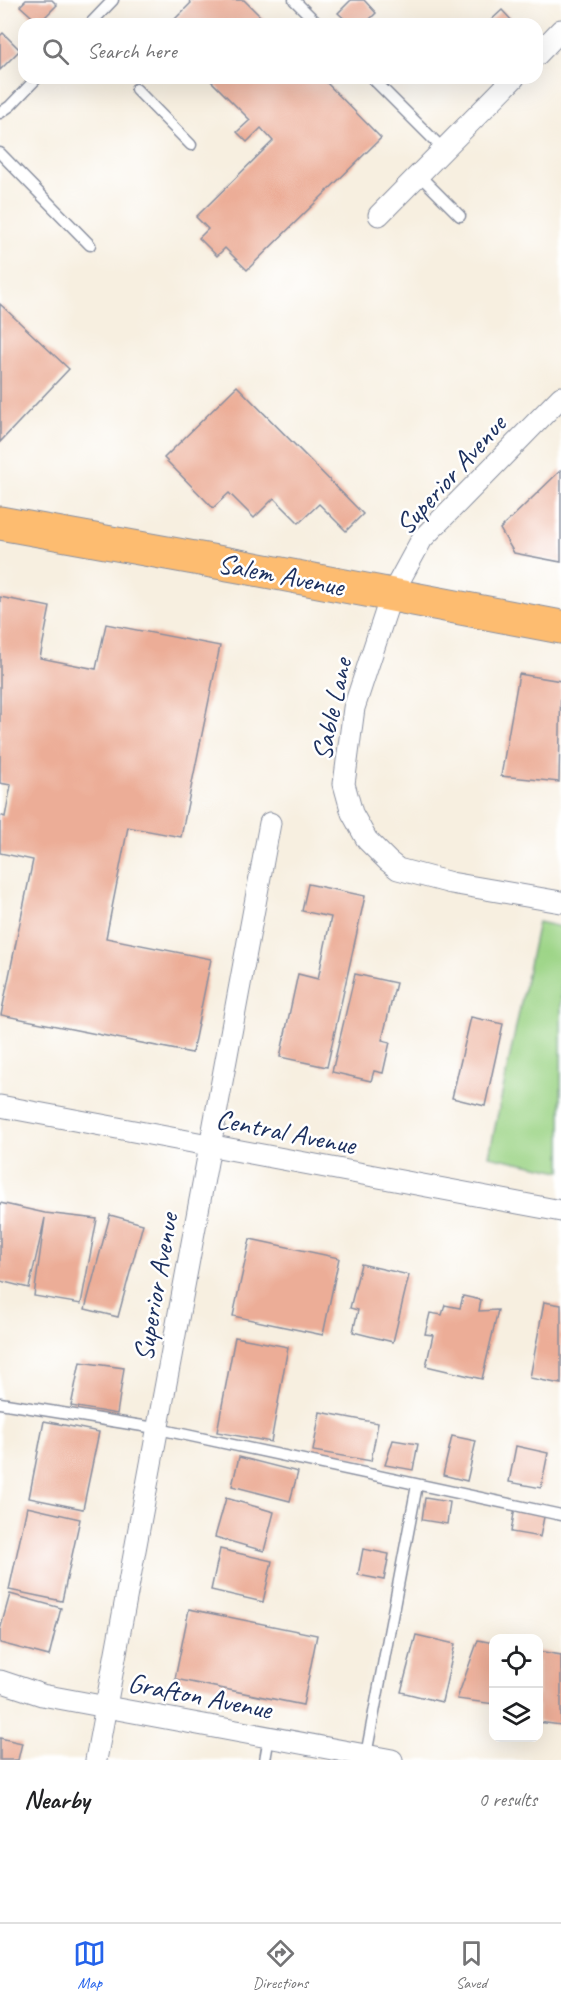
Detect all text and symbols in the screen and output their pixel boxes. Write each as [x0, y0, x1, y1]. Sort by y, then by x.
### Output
search box [18, 18, 543, 84]
icon: search [39, 35, 72, 68]
text: Search here [87, 37, 177, 65]
street label: Superior Avenue [387, 406, 515, 542]
street label: Salem Avenue [215, 545, 349, 604]
street label: Sable Lane [304, 653, 360, 763]
street label: Central Avenue [213, 1101, 361, 1163]
street label: Superior Avenue [125, 1209, 186, 1364]
map controls [489, 1634, 543, 1742]
button: locate [489, 1634, 543, 1688]
street label: Grafton Avenue [125, 1664, 277, 1727]
button: layers [489, 1688, 543, 1742]
text: Nearby [24, 1783, 89, 1816]
text: 0 results [478, 1787, 537, 1812]
tab: Map [73, 1937, 106, 1993]
tab: Directions [253, 1937, 308, 1993]
tab: Saved [455, 1937, 488, 1993]

